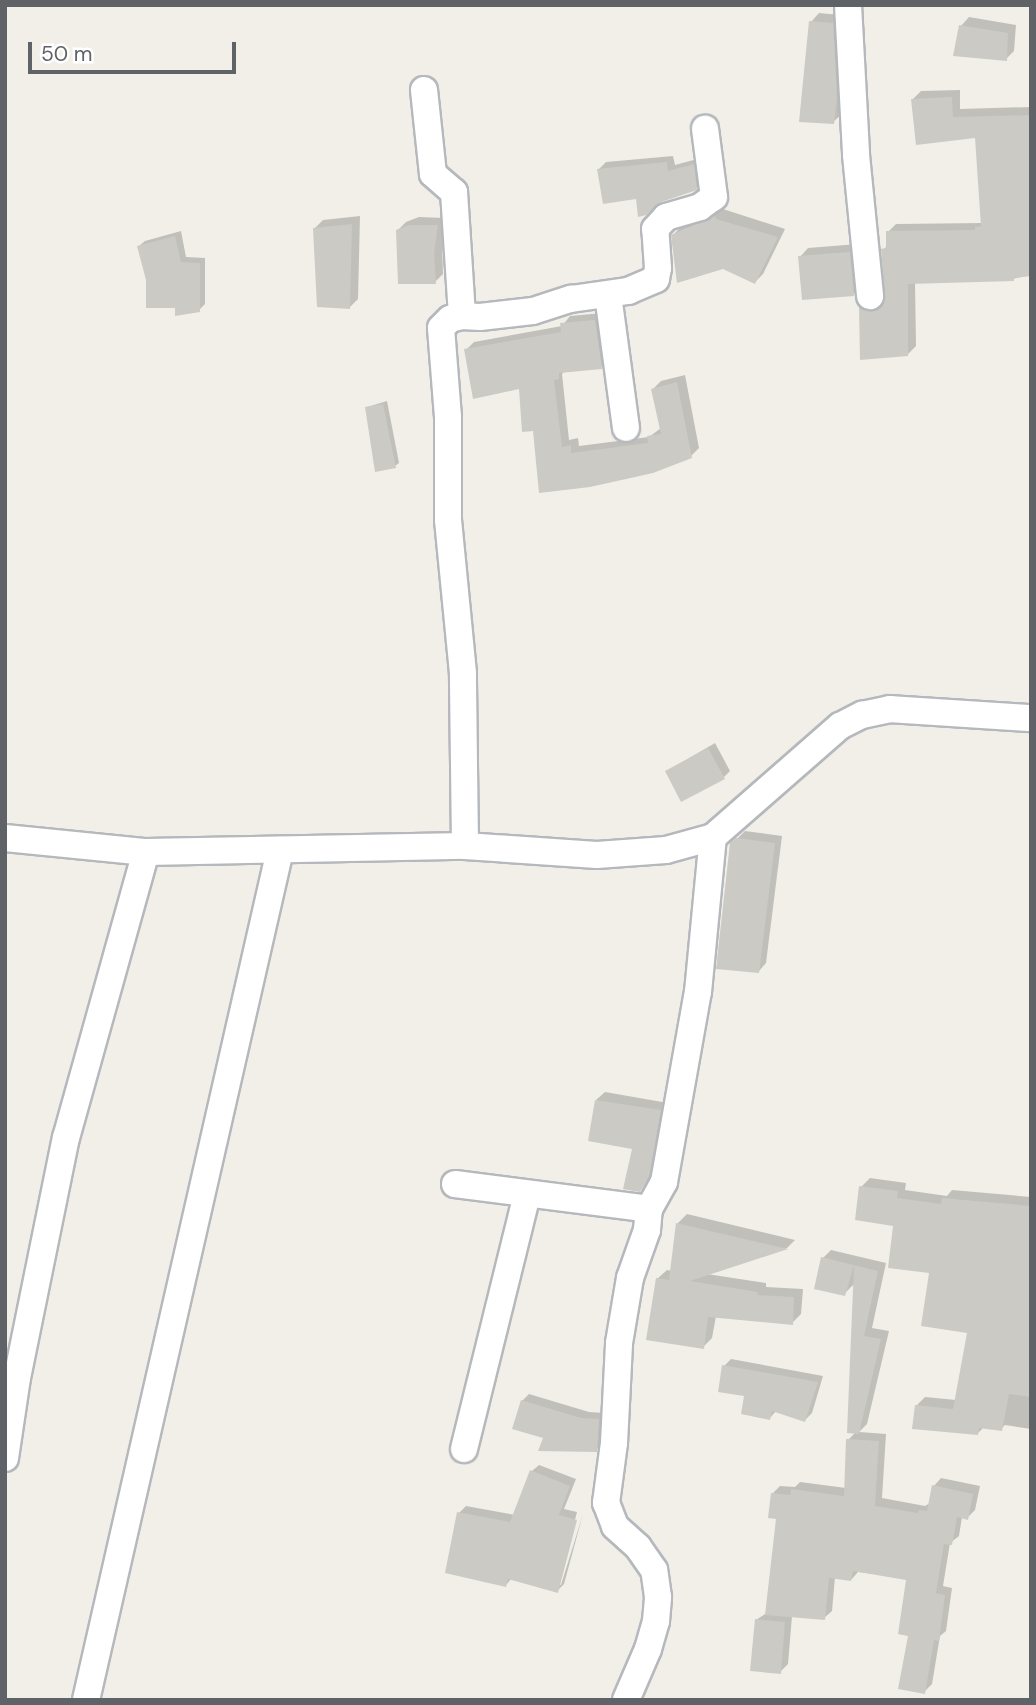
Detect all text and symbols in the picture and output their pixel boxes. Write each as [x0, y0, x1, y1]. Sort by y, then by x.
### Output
scale bar [32, 28, 240, 72]
text: 50 m [41, 40, 92, 68]

